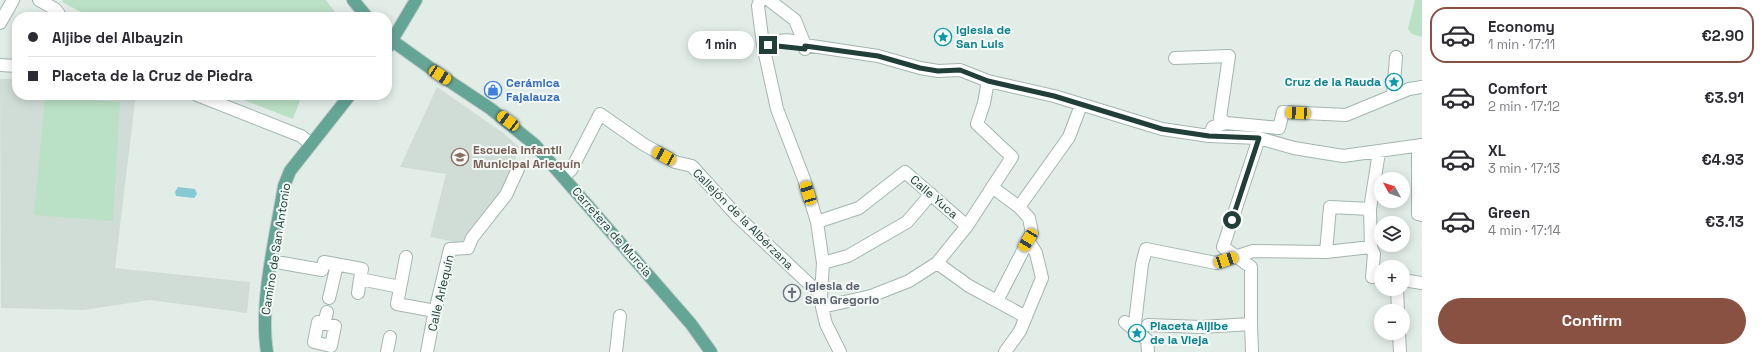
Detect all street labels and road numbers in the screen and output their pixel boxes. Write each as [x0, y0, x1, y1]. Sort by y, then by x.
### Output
street label: Callejón de la Albérzana [689, 165, 797, 273]
street label: Calle Yuca [907, 172, 961, 222]
street label: Camino de San Antonio [258, 182, 294, 316]
street label: Carretera de Murcia [569, 184, 655, 280]
street label: Calle Arlequín [424, 253, 458, 333]

